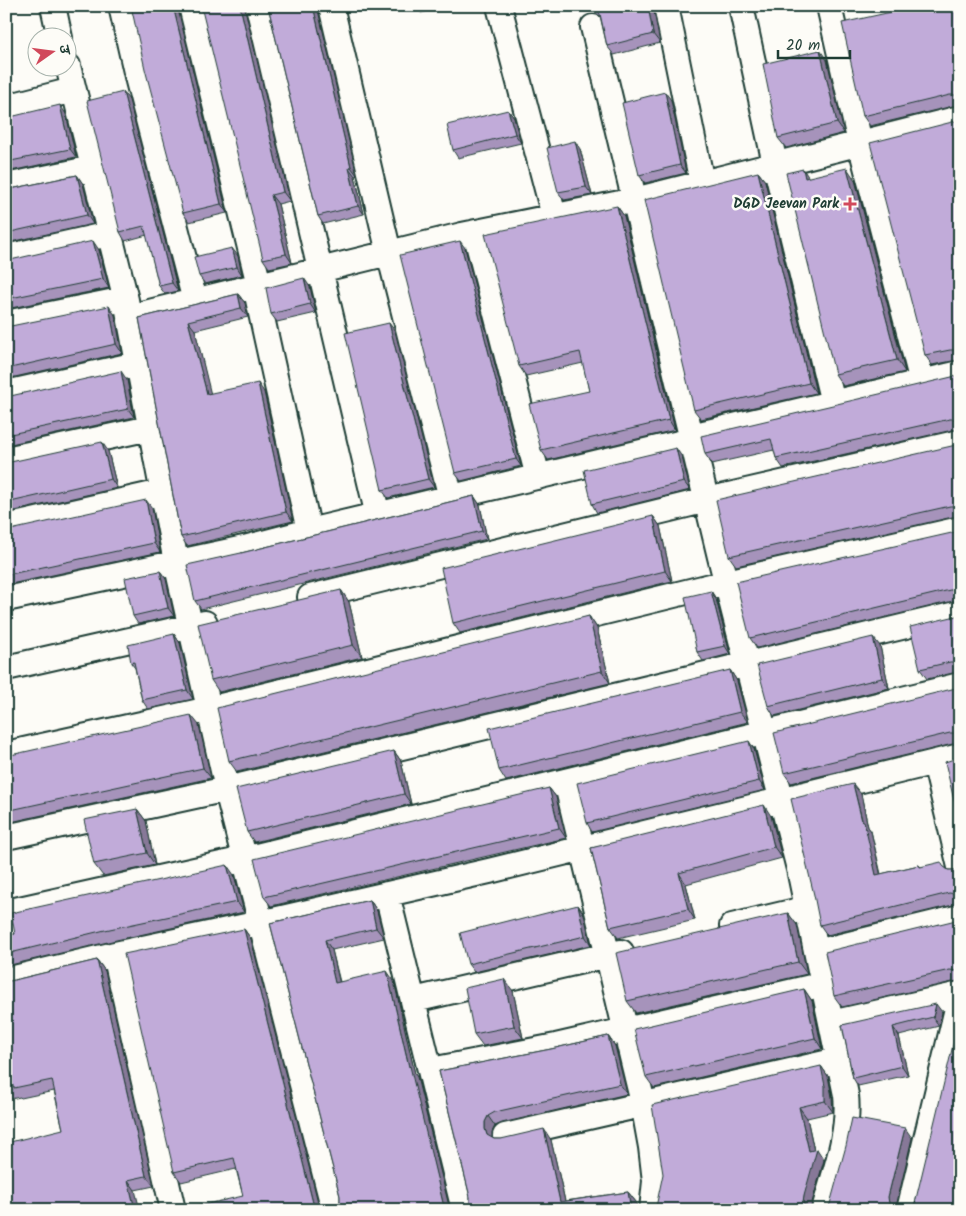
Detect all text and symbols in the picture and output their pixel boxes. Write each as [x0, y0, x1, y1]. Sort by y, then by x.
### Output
north arrow [28, 28, 78, 78]
scale bar [778, 28, 851, 60]
text: 20 m [786, 34, 820, 58]
text: उ [52, 42, 76, 59]
place label: DGD Jeevan Park [733, 193, 840, 215]
marker: DGD Jeevan Park [843, 197, 857, 211]

